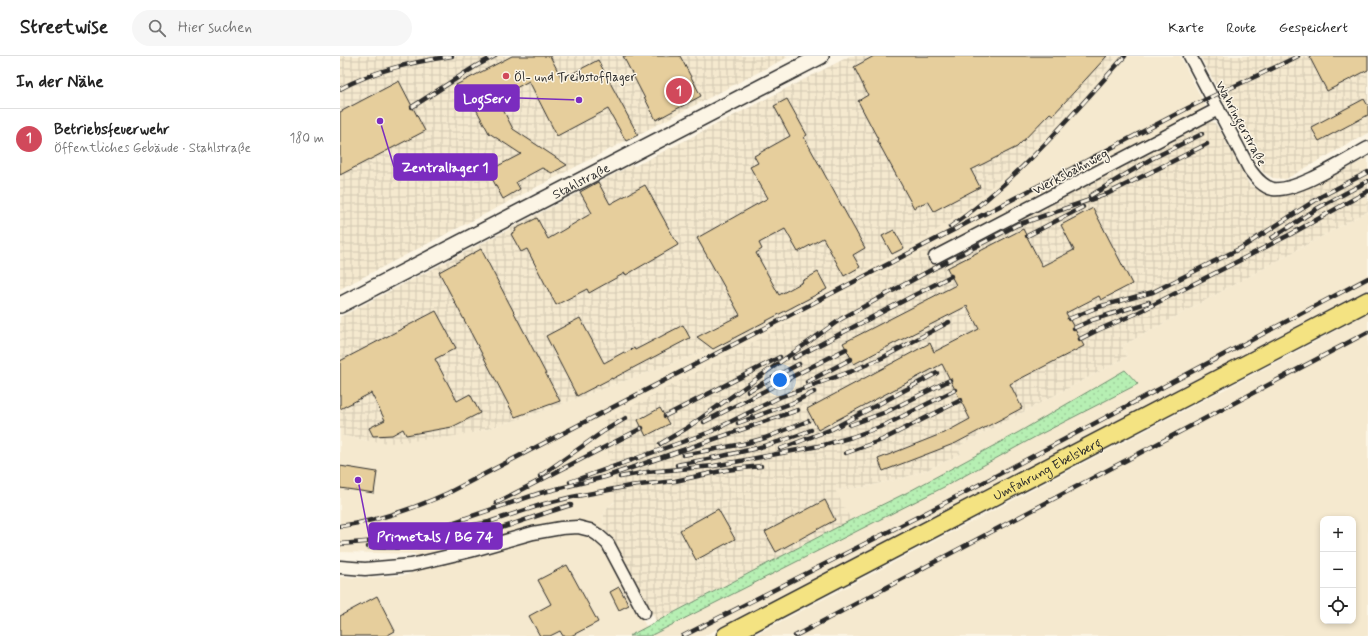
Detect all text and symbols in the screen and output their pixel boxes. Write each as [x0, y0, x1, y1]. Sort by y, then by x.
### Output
search box [132, 10, 412, 46]
text: Streetwise [20, 15, 108, 40]
icon: search [146, 17, 168, 39]
text: Hier suchen [178, 18, 252, 38]
text: Karte [1168, 19, 1204, 37]
text: Route [1226, 19, 1257, 37]
text: Gespeichert [1279, 19, 1348, 37]
place label: Öl- und Treibstofflager [514, 69, 636, 86]
text: In der Nähe [16, 71, 104, 93]
marker: Öl- und Treibstofflager [501, 71, 511, 81]
pin: 1 [666, 76, 692, 106]
street label: Wahringerstraße [1209, 78, 1270, 170]
callout: LogServ [455, 85, 519, 111]
text: LogServ [463, 90, 511, 111]
text: Betriebsfeuerwehr [54, 120, 170, 140]
text: 1 [26, 130, 32, 147]
text: 180 m [289, 130, 324, 147]
text: Öffentliches Gebäude · Stahlstraße [54, 140, 251, 157]
street label: Werksbahnweg [1030, 145, 1112, 200]
callout: Zentrallager 1 [394, 154, 497, 180]
text: Zentrallager 1 [402, 159, 488, 178]
street label: Stahlstraße [550, 160, 613, 204]
your location [770, 370, 790, 390]
street label: Umfahrung Ebelsberg [991, 435, 1106, 505]
map controls [1320, 516, 1356, 624]
button: + [1320, 516, 1356, 552]
callout: Primetals / BG 74 [369, 523, 502, 549]
text: Primetals / BG 74 [377, 528, 494, 546]
button: − [1320, 552, 1356, 588]
button: locate [1320, 588, 1356, 624]

